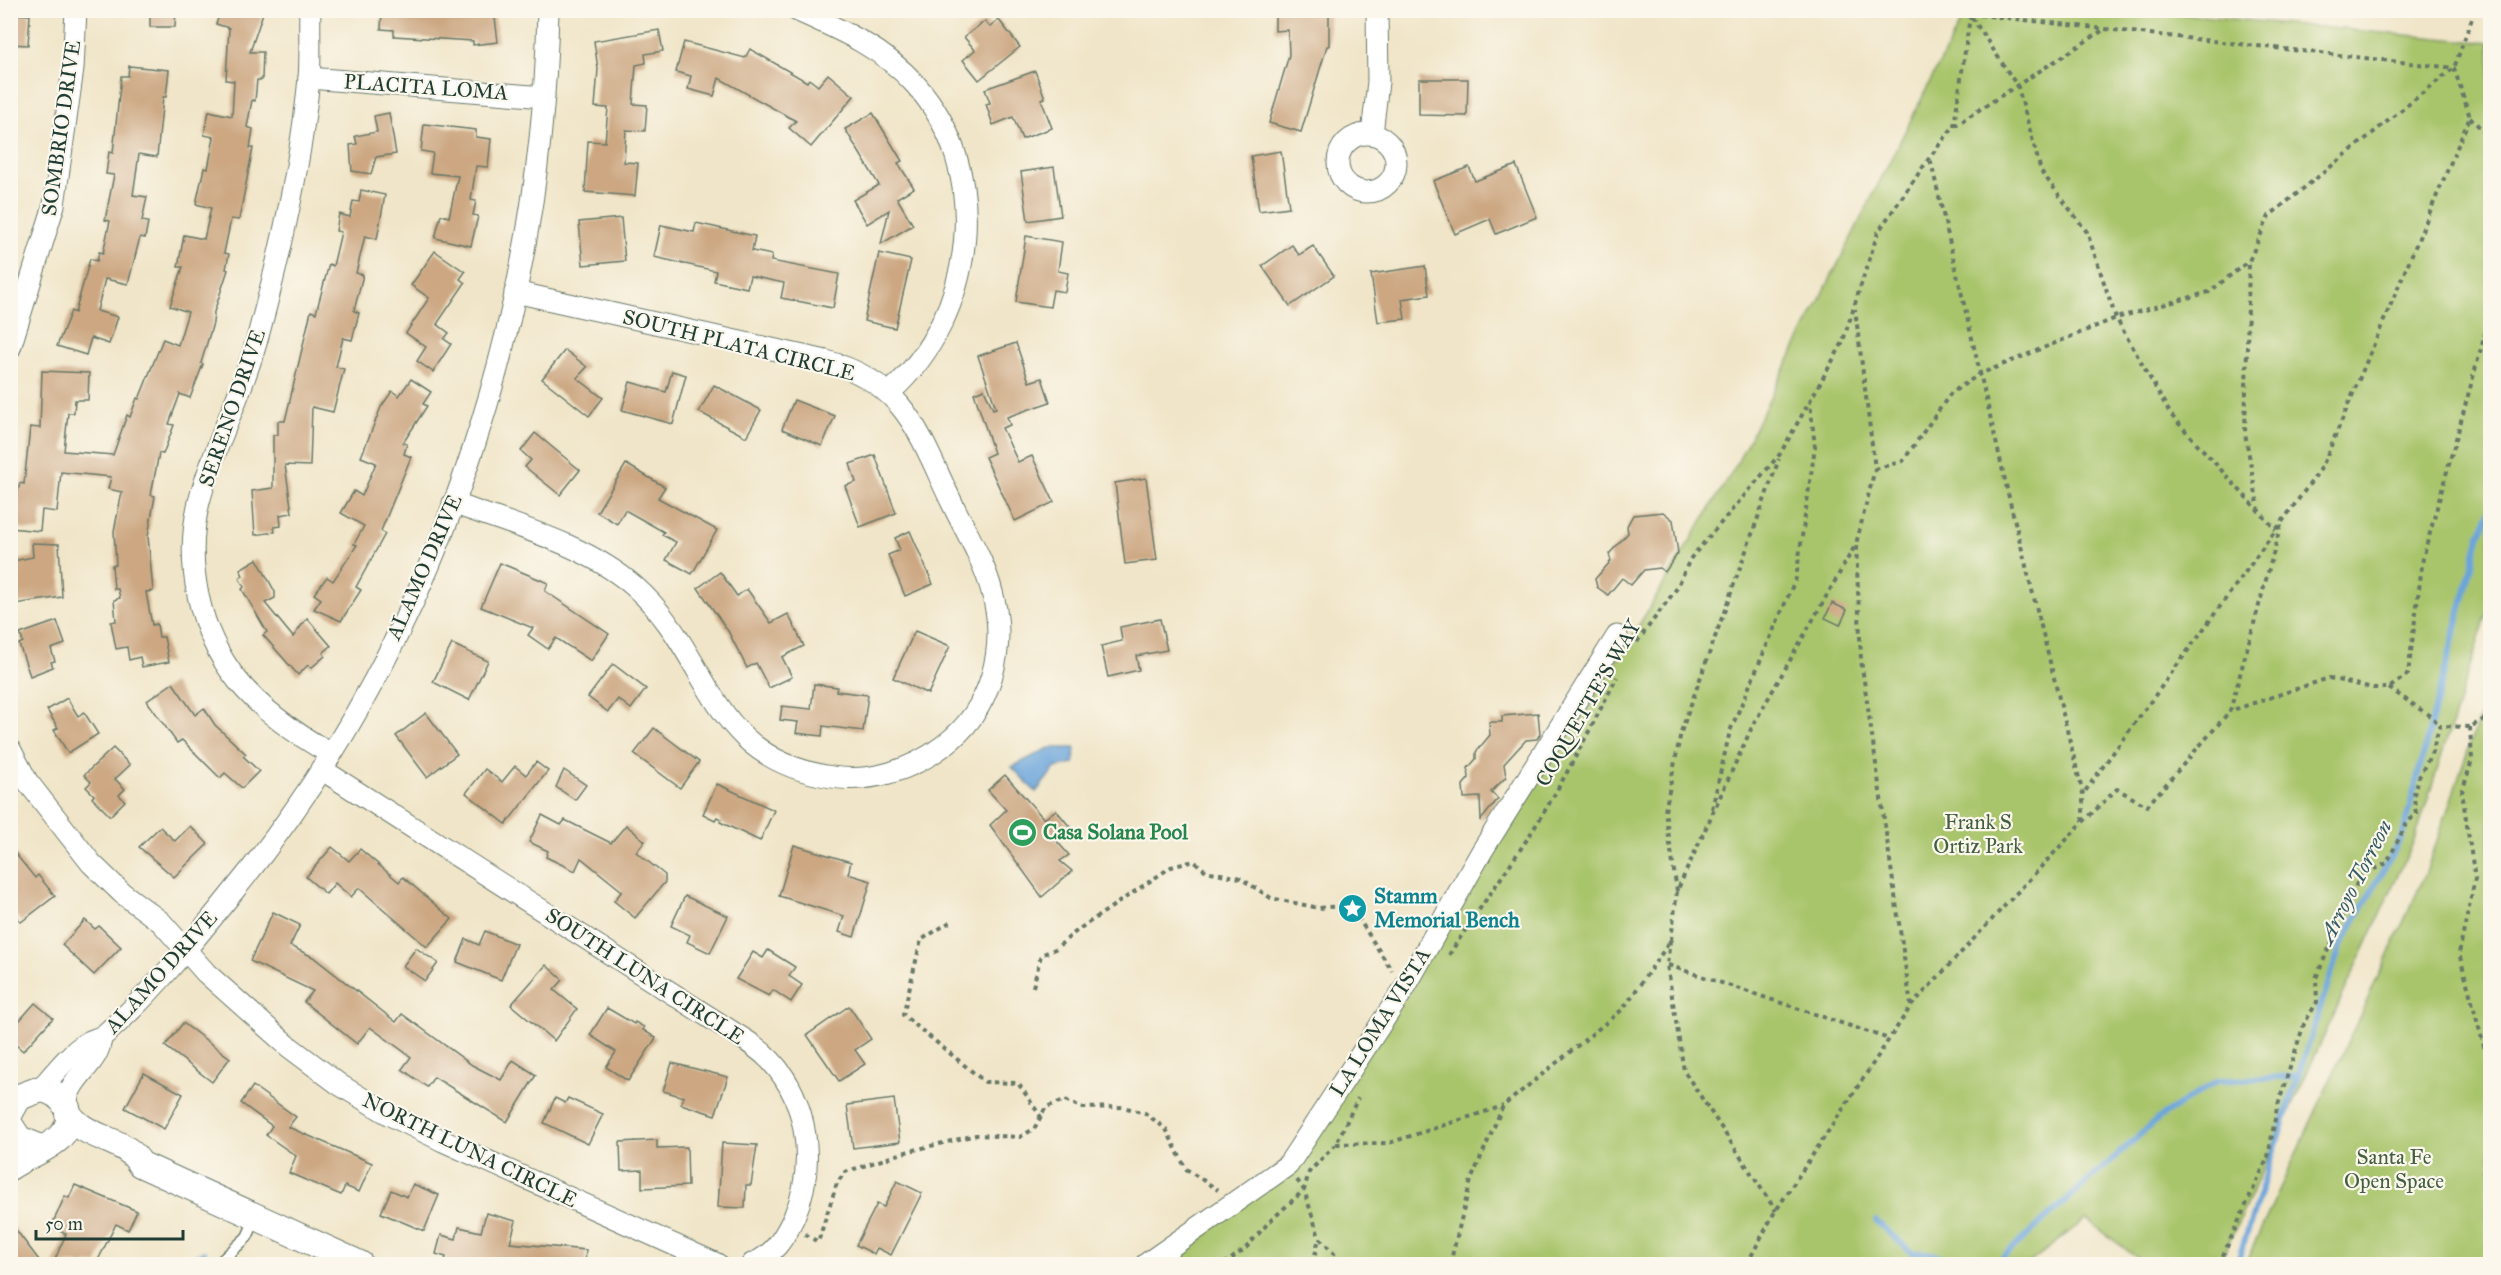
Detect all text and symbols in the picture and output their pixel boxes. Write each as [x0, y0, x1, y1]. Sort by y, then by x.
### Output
street label: SOMBRIO DRIVE [36, 39, 86, 217]
street label: PLACITA LOMA [343, 68, 509, 106]
street label: SOUTH PLATA CIRCLE [620, 304, 858, 386]
street label: SERENO DRIVE [193, 326, 271, 490]
street label: ALAMO DRIVE [380, 490, 468, 645]
street label: COQUETTE'S WAY [1530, 614, 1647, 791]
park label: Frank S Ortiz Park [1933, 809, 2023, 859]
water label: Arroyo Torreon [2311, 815, 2398, 950]
sports icon: Casa Solana Pool [1006, 816, 1038, 848]
place label: Casa Solana Pool [1043, 819, 1189, 845]
place label: Stamm Memorial Bench [1374, 883, 1520, 933]
place icon: Stamm Memorial Bench [1337, 892, 1369, 924]
street label: SOUTH LUNA CIRCLE [541, 902, 749, 1050]
street label: ALAMO DRIVE [98, 905, 223, 1039]
street label: LA LOMA VISTA [1324, 943, 1436, 1101]
street label: NORTH LUNA CIRCLE [358, 1087, 582, 1213]
park label: Santa Fe Open Space [2344, 1144, 2444, 1194]
scale bar [36, 1203, 183, 1241]
text: 50 m [45, 1213, 83, 1235]

